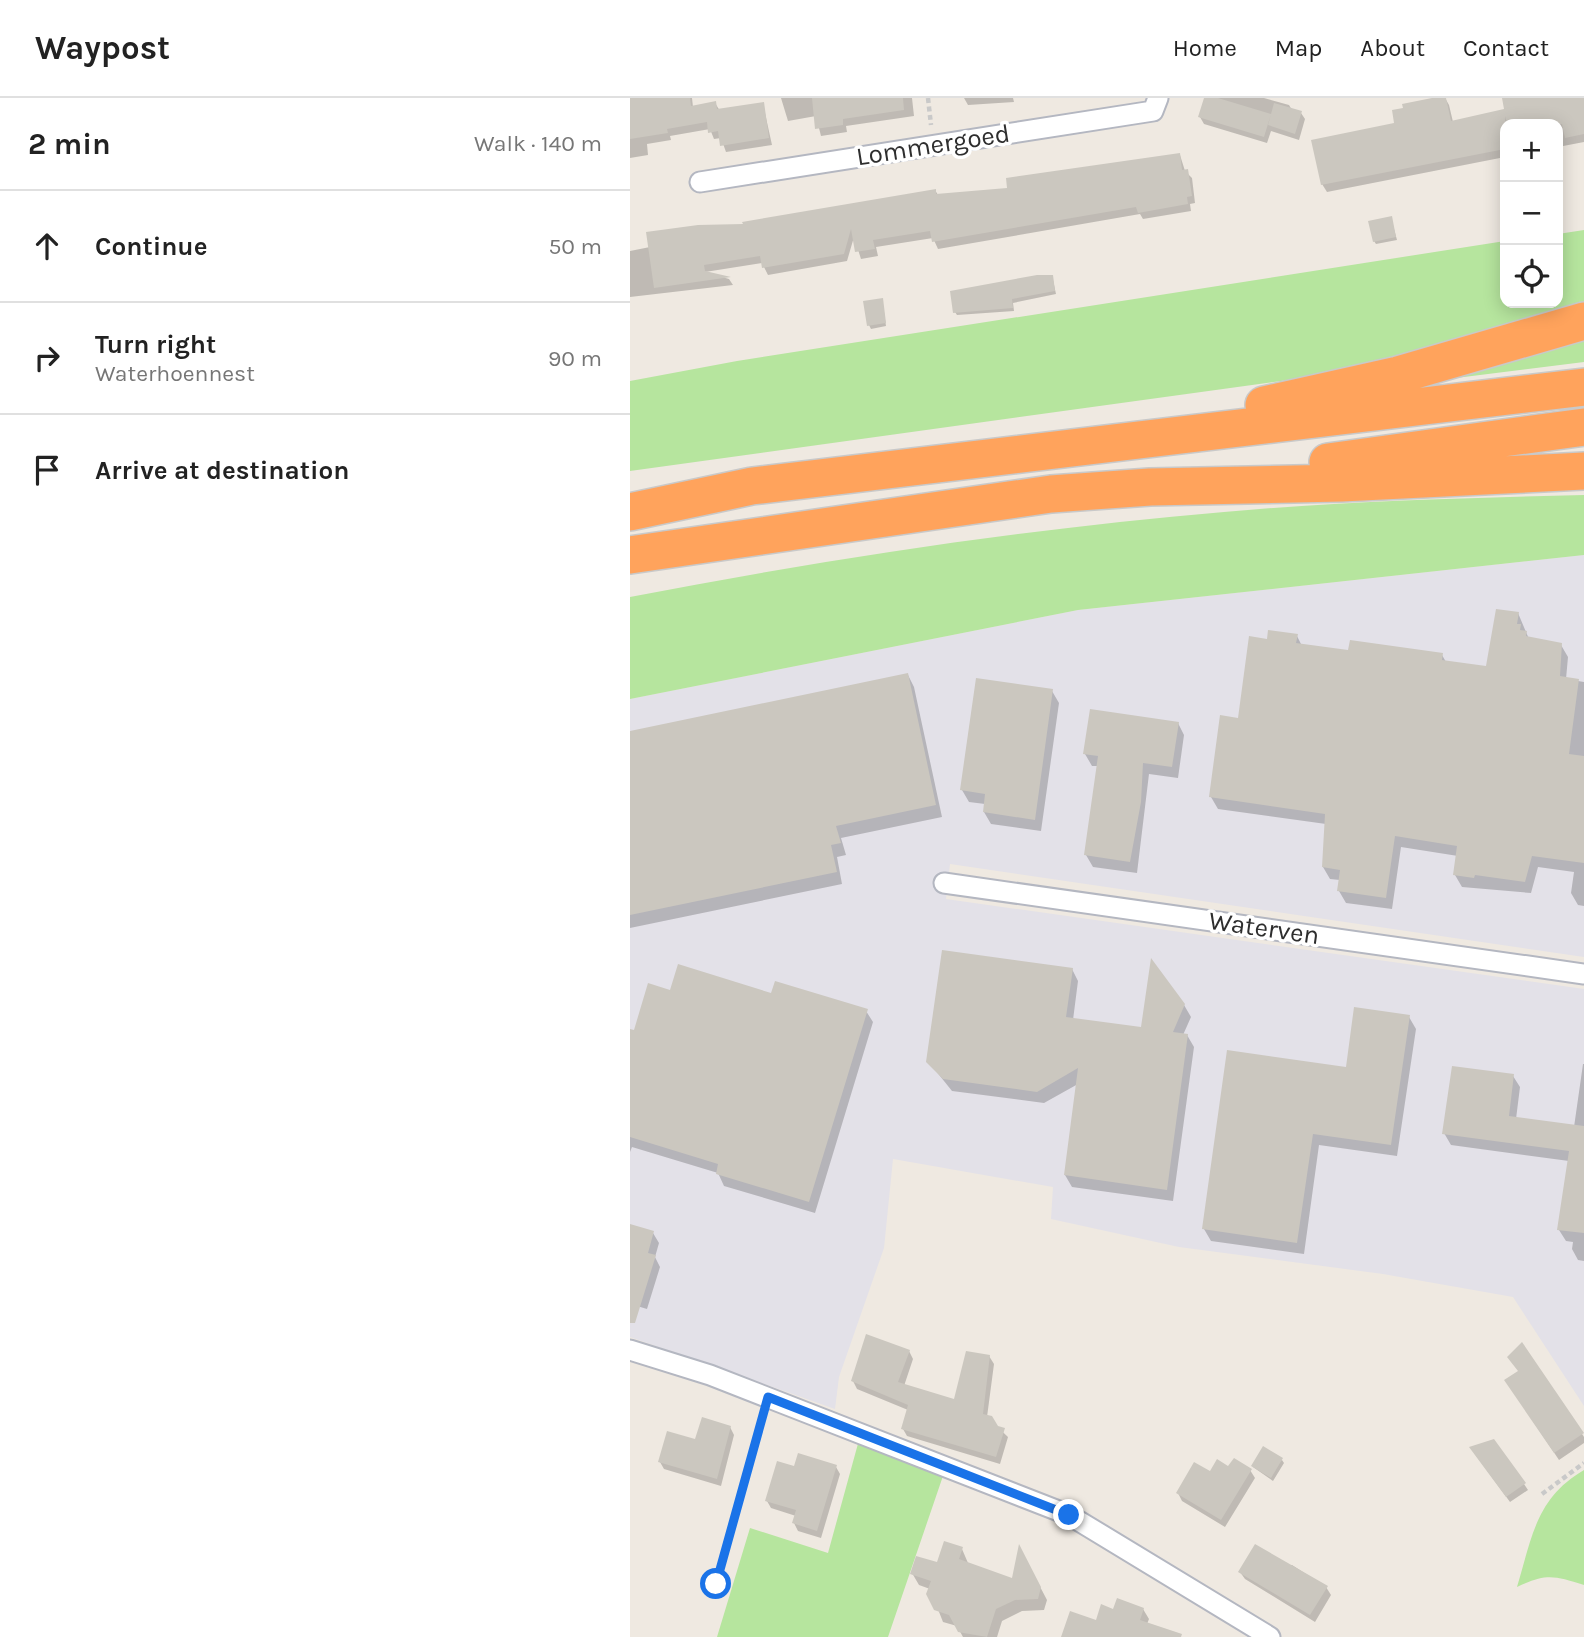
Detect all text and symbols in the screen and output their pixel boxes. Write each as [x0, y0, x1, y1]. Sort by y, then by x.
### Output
text: Waypost [35, 29, 170, 67]
text: Home [1173, 34, 1237, 62]
text: Map [1275, 34, 1322, 62]
text: About [1360, 34, 1425, 62]
text: Contact [1463, 34, 1549, 62]
street label: Lommergoed [854, 118, 1012, 172]
map controls [1500, 119, 1563, 308]
button: + [1500, 119, 1563, 182]
text: 2 min [28, 126, 111, 162]
text: Walk · 140 m [474, 130, 602, 157]
button: − [1500, 182, 1563, 245]
icon: ahead [28, 227, 66, 265]
text: Continue [95, 231, 207, 262]
text: 50 m [548, 233, 602, 260]
button: locate [1500, 245, 1563, 308]
text: Turn right [95, 329, 216, 360]
icon: right [28, 339, 66, 377]
text: 90 m [548, 345, 602, 372]
text: Waterhoennest [95, 360, 255, 387]
icon: arrive [28, 451, 66, 489]
text: Arrive at destination [95, 455, 349, 486]
street label: Waterven [1207, 905, 1321, 951]
route end [1053, 1499, 1084, 1530]
route start [700, 1568, 731, 1599]

